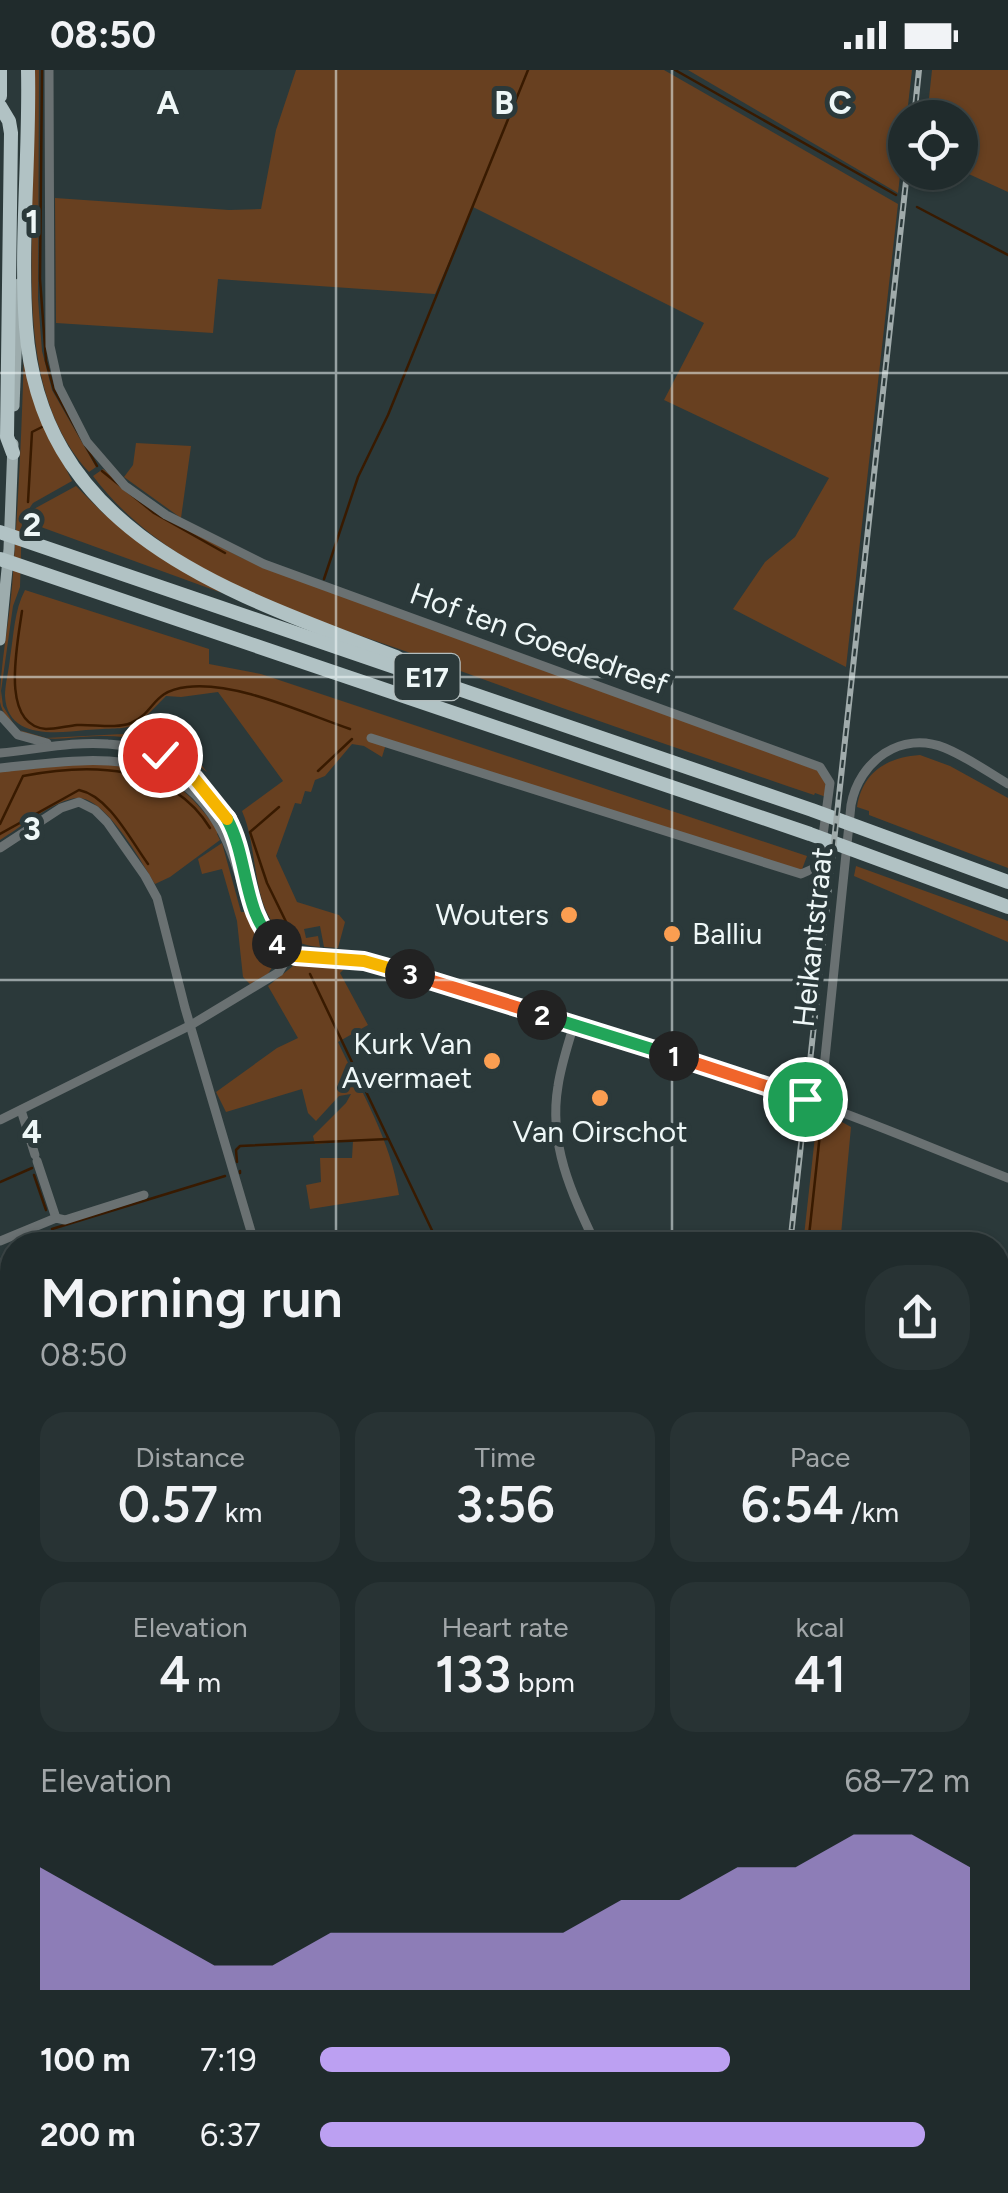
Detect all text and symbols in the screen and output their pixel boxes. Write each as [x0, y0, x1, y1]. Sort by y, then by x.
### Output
text: 08:50 [50, 12, 156, 58]
text: A [157, 84, 180, 122]
text: B [494, 84, 514, 122]
text: C [828, 84, 852, 122]
map controls [888, 100, 978, 190]
button: locate [888, 100, 978, 190]
text: 1 [25, 203, 39, 241]
text: 2 [23, 506, 41, 544]
street label: Hof ten Goededreef [405, 575, 673, 702]
road number: E17 [394, 654, 460, 700]
pin [118, 713, 203, 798]
icon: check [133, 728, 188, 783]
text: 3 [23, 810, 41, 848]
street label: Heikantstraat [785, 845, 840, 1029]
place label: Wouters [436, 896, 549, 933]
marker: Wouters [558, 904, 580, 926]
place label: Balliu [692, 915, 763, 952]
pin: 4 [252, 919, 302, 969]
marker: Balliu [661, 923, 683, 945]
text: 4 [268, 927, 286, 961]
pin: 3 [385, 949, 435, 999]
text: 3 [402, 957, 418, 991]
pin: 2 [517, 990, 567, 1040]
text: 2 [534, 998, 550, 1032]
place label: Kurk Van Avermaet [342, 1025, 472, 1096]
pin: 1 [649, 1031, 699, 1081]
text: 1 [668, 1039, 680, 1073]
marker: Kurk Van Avermaet [481, 1050, 503, 1072]
pin [763, 1057, 848, 1142]
icon: arrive [778, 1072, 833, 1127]
marker: Van Oirschot [589, 1087, 611, 1109]
text: 4 [22, 1113, 42, 1151]
place label: Van Oirschot [512, 1113, 688, 1150]
text: Morning run [40, 1265, 343, 1331]
button: share [865, 1265, 970, 1370]
text: 08:50 [40, 1336, 127, 1374]
text: Distance [135, 1440, 245, 1474]
text: Time [474, 1440, 536, 1474]
text: Pace [790, 1440, 850, 1474]
text: 0.57 [118, 1474, 218, 1535]
text: 3:56 [455, 1474, 555, 1535]
text: 6:54 [741, 1474, 844, 1535]
text: km [218, 1495, 262, 1529]
text: /km [844, 1495, 899, 1529]
text: Elevation [132, 1610, 248, 1644]
text: Heart rate [441, 1610, 569, 1644]
text: kcal [796, 1610, 844, 1644]
text: 4 [159, 1644, 190, 1705]
text: 133 [435, 1644, 511, 1705]
text: 41 [794, 1644, 846, 1705]
text: m [190, 1665, 221, 1699]
text: bpm [511, 1665, 575, 1699]
text: Elevation [40, 1762, 172, 1800]
text: 68–72 m [844, 1762, 970, 1800]
text: 100 m [40, 2041, 131, 2079]
text: 7:19 [200, 2041, 257, 2079]
text: 200 m [40, 2116, 136, 2154]
text: 6:37 [200, 2116, 261, 2154]

